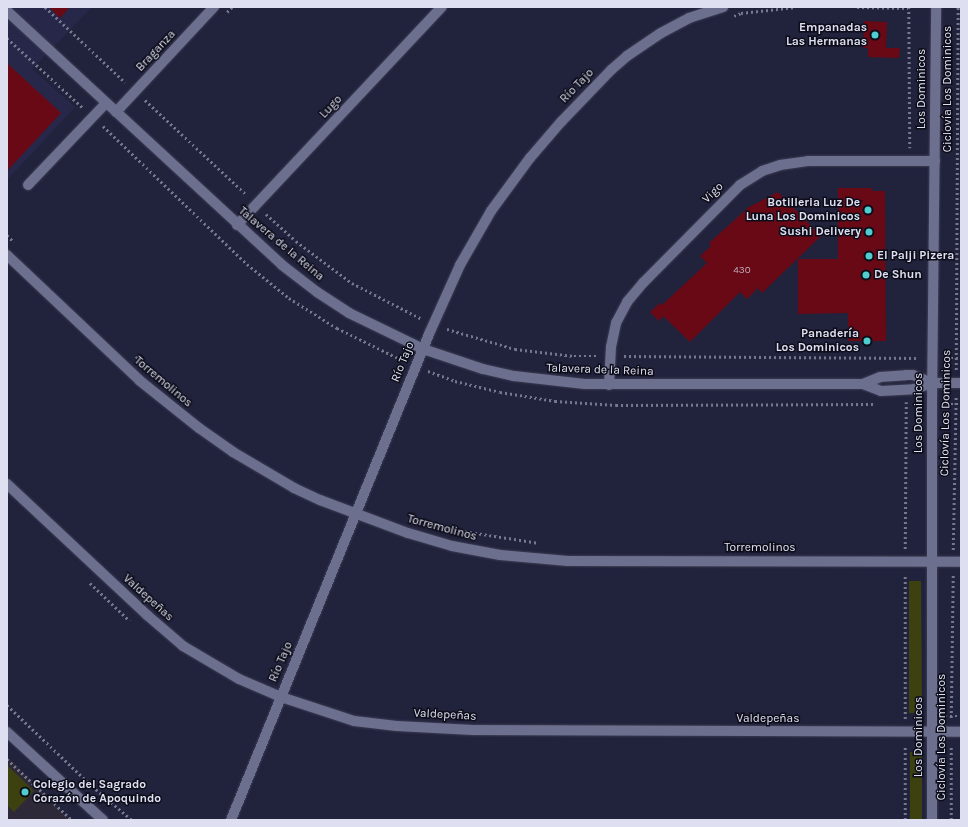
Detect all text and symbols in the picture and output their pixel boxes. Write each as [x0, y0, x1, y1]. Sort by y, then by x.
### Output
place label: Empanadas Las Hermanas [786, 21, 867, 49]
street label: Ciclovía Los Dominicos [941, 26, 955, 152]
street label: Braganza [133, 27, 179, 75]
marker: Empanadas Las Hermanas [870, 30, 880, 40]
street label: Los Dominicos [915, 49, 929, 129]
street label: Río Tajo [557, 66, 597, 106]
street label: Lugo [317, 93, 345, 121]
street label: Vigo [700, 180, 726, 206]
place label: Botilleria Luz De Luna Los Dominicos [746, 196, 860, 224]
street label: Talavera de la Reina [235, 204, 327, 284]
marker: Botilleria Luz De Luna Los Dominicos [863, 205, 873, 215]
place label: Sushi Delivery [780, 225, 861, 239]
marker: Sushi Delivery [864, 227, 874, 237]
place label: El Palji Pizera [877, 249, 954, 263]
marker: El Palji Pizera [864, 251, 874, 261]
house number: 430 [733, 265, 751, 277]
place label: De Shun [874, 268, 922, 282]
marker: De Shun [861, 270, 871, 280]
place label: Panadería Los Dominicos [776, 327, 859, 355]
marker: Panadería Los Dominicos [862, 336, 872, 346]
street label: Río Tajo [388, 340, 418, 384]
street label: Ciclovía Los Dominicos [938, 350, 954, 476]
street label: Torremolinos [131, 354, 195, 410]
street label: Talavera de la Reina [546, 361, 654, 379]
street label: Los Dominicos [912, 373, 926, 453]
street label: Torremolinos [406, 512, 478, 544]
street label: Torremolinos [724, 541, 796, 555]
street label: Valdepeñas [120, 572, 176, 624]
street label: Río Tajo [266, 640, 296, 684]
street label: Ciclovía Los Dominicos [935, 674, 949, 800]
street label: Los Dominicos [912, 697, 926, 777]
street label: Valdepeñas [413, 706, 477, 724]
street label: Valdepeñas [737, 712, 799, 726]
place label: Colegio del Sagrado Corazón de Apoquindo [33, 778, 161, 806]
marker: Colegio del Sagrado Corazón de Apoquindo [20, 787, 30, 797]

